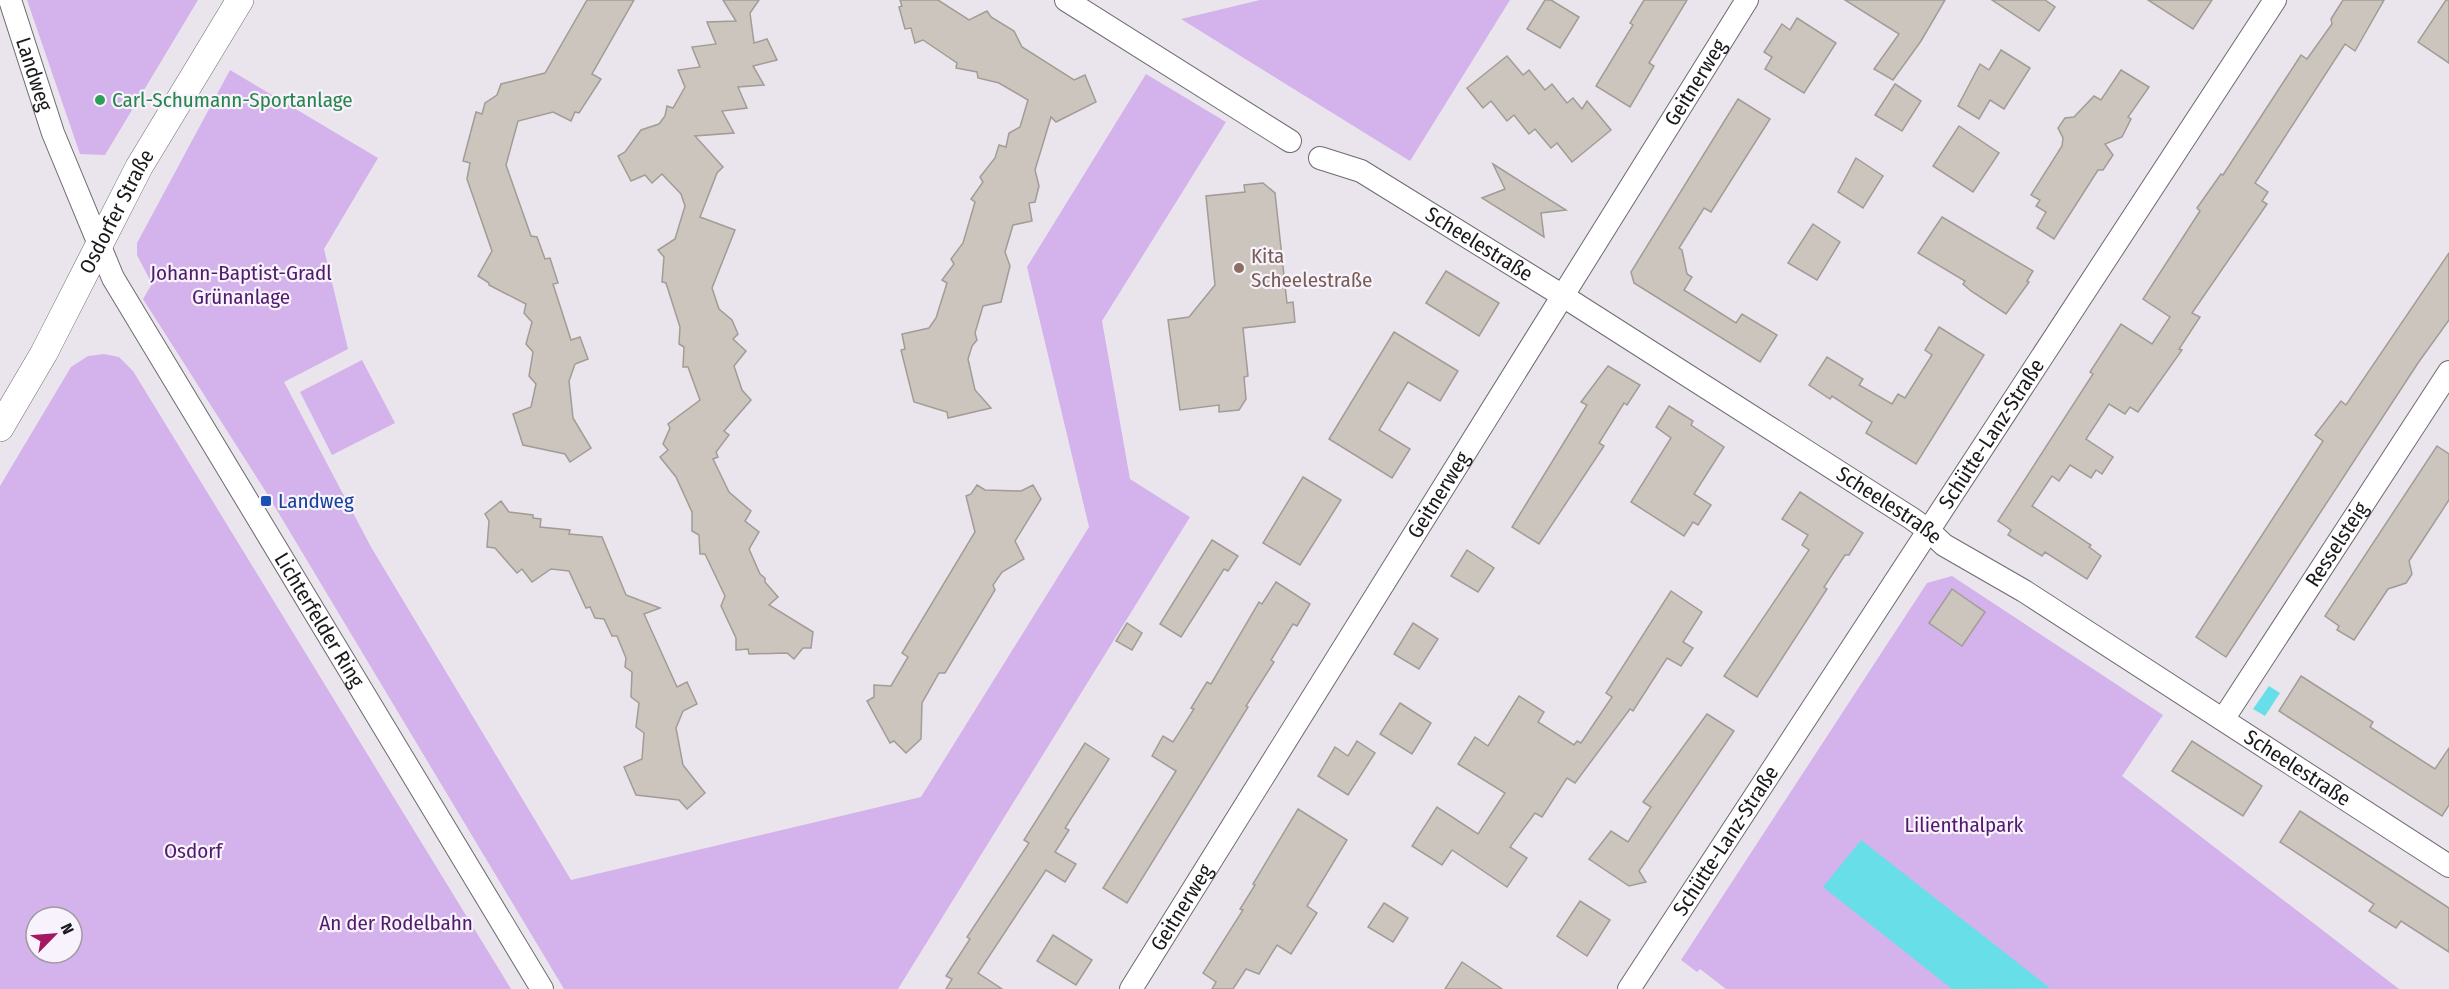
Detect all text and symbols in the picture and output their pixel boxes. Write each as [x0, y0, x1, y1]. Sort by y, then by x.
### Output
street label: Landweg [10, 34, 58, 114]
street label: Geitnerweg [1659, 34, 1732, 131]
place label: Carl-Schumann-Sportanlage [112, 87, 353, 113]
marker: Carl-Schumann-Sportanlage [93, 93, 107, 107]
street label: Osdorfer Straße [74, 144, 160, 278]
street label: Scheelestraße [1421, 201, 1538, 287]
place label: Kita Scheelestraße [1251, 243, 1372, 293]
park label: Johann-Baptist-Gradl Grünanlage [150, 260, 332, 310]
marker: Kita Scheelestraße [1232, 261, 1246, 275]
street label: Schütte-Lanz-Straße [1933, 354, 2050, 514]
street label: Geitnerweg [1402, 447, 1476, 543]
street label: Scheelestraße [1831, 461, 1948, 549]
place label: Landweg [278, 488, 354, 514]
marker: Landweg [259, 494, 273, 508]
street label: Resselsteig [2300, 497, 2374, 592]
street label: Lichterfelder Ring [269, 548, 370, 692]
street label: Scheelestraße [2239, 724, 2355, 812]
street label: Schütte-Lanz-Straße [1667, 761, 1784, 921]
park label: Lilienthalpark [1905, 812, 2024, 838]
park label: Osdorf [164, 838, 224, 864]
street label: Geitnerweg [1145, 859, 1219, 956]
north arrow [24, 905, 84, 965]
park label: An der Rodelbahn [319, 910, 473, 936]
text: N [57, 921, 78, 937]

